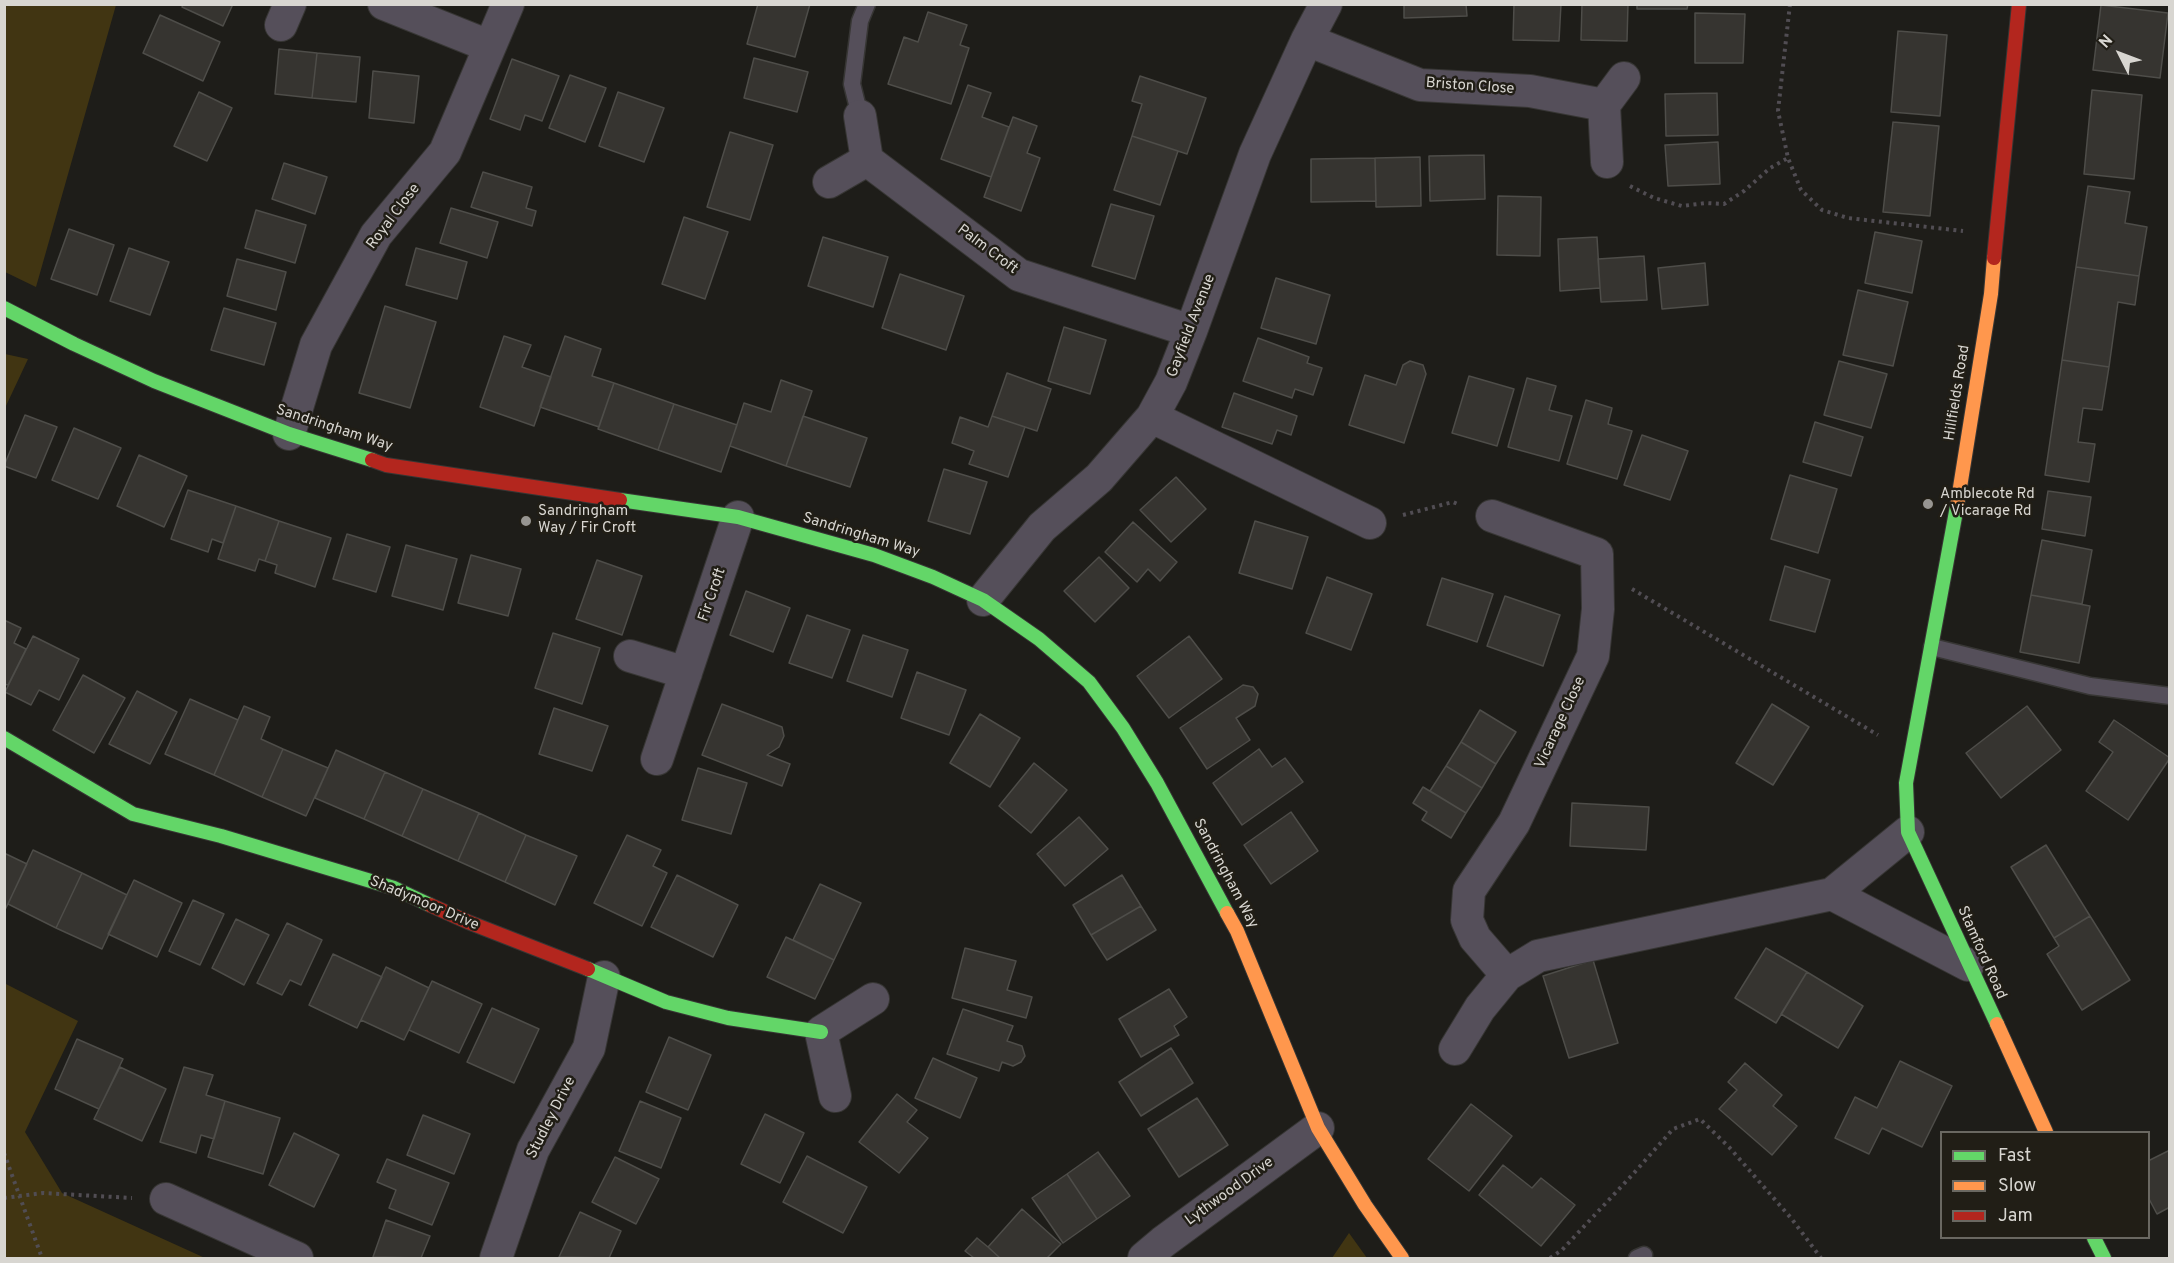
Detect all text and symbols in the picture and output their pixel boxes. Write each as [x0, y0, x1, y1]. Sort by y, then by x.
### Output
north arrow [2090, 24, 2150, 84]
text: N [2095, 31, 2118, 53]
street label: Briston Close [1425, 75, 1515, 99]
street label: Royal Close [363, 181, 425, 253]
street label: Palm Croft [953, 221, 1021, 279]
street label: Gayfield Avenue [1164, 272, 1220, 380]
street label: Hillfields Road [1942, 344, 1974, 442]
street label: Sandringham Way [273, 402, 395, 456]
place label: Amblecote Rd / Vicarage Rd [1940, 486, 2035, 521]
marker: Amblecote Rd / Vicarage Rd [1921, 497, 1935, 511]
place label: Sandringham Way / Fir Croft [538, 503, 636, 538]
street label: Sandringham Way [800, 510, 922, 562]
marker: Sandringham Way / Fir Croft [519, 514, 533, 528]
street label: Fir Croft [695, 566, 731, 624]
street label: Vicarage Close [1532, 674, 1590, 772]
street label: Sandringham Way [1188, 816, 1262, 932]
street label: Shadymoor Drive [367, 873, 481, 935]
street label: Stamford Road [1952, 904, 2010, 1002]
street label: Studley Drive [524, 1074, 580, 1162]
legend [1940, 1131, 2150, 1239]
text: Fast [1998, 1145, 2031, 1168]
street label: Lythwood Drive [1182, 1154, 1278, 1230]
text: Slow [1998, 1175, 2036, 1198]
text: Jam [1998, 1205, 2033, 1228]

